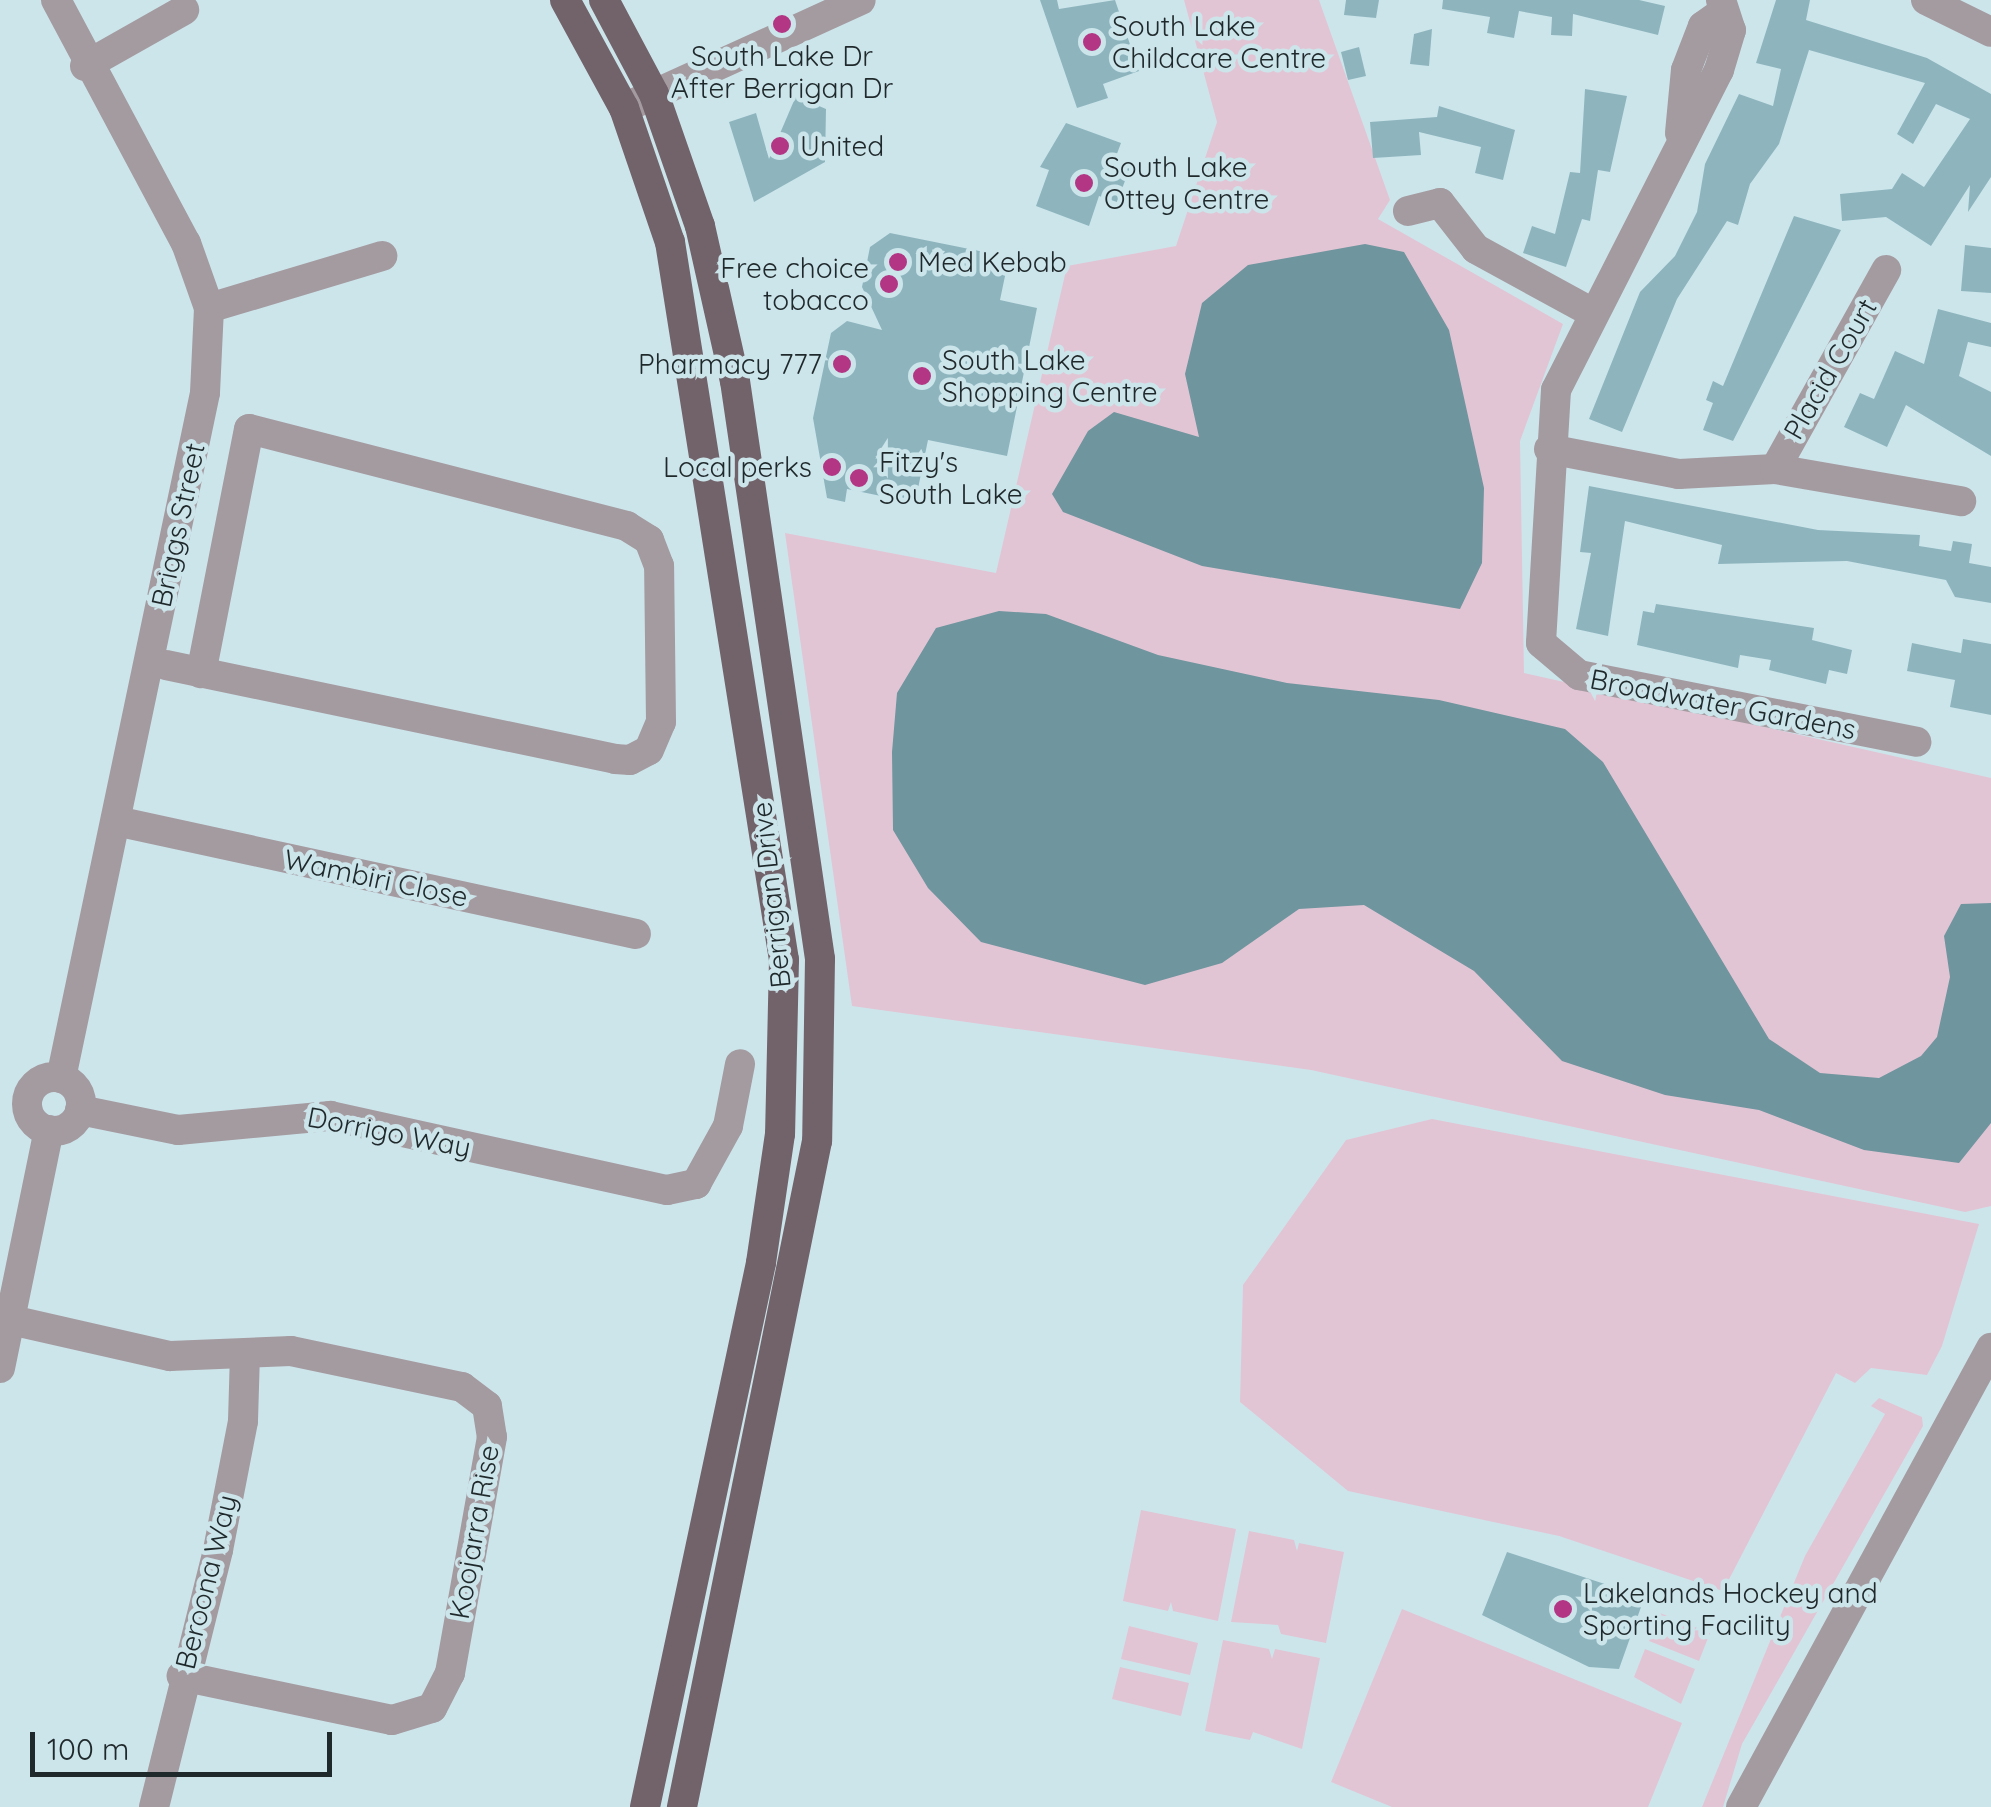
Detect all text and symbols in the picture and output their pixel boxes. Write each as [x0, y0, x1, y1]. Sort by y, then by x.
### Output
place label: South Lake Childcare Centre [1112, 9, 1326, 75]
marker: South Lake Dr After Berrigan Dr [771, 13, 793, 35]
marker: South Lake Childcare Centre [1081, 31, 1103, 53]
place label: South Lake Dr After Berrigan Dr [671, 39, 893, 105]
place label: United [800, 129, 884, 163]
marker: United [769, 135, 791, 157]
place label: South Lake Ottey Centre [1104, 150, 1269, 216]
marker: South Lake Ottey Centre [1073, 172, 1095, 194]
place label: Med Kebab [918, 245, 1067, 279]
place label: Free choice tobacco [720, 251, 869, 317]
marker: Med Kebab [887, 251, 909, 273]
marker: Free choice tobacco [878, 273, 900, 295]
street label: Placid Court [1776, 293, 1884, 445]
place label: South Lake Shopping Centre [942, 343, 1158, 409]
place label: Pharmacy 777 [638, 347, 822, 381]
marker: Pharmacy 777 [831, 353, 853, 375]
marker: South Lake Shopping Centre [911, 365, 933, 387]
street label: Briggs Street [144, 440, 212, 610]
place label: Fitzy's South Lake [879, 445, 1023, 511]
place label: Local perks [663, 450, 812, 484]
marker: Local perks [821, 456, 843, 478]
marker: Fitzy's South Lake [848, 467, 870, 489]
street label: Broadwater Gardens [1587, 662, 1859, 746]
street label: Berrigan Drive [745, 800, 797, 990]
street label: Wambiri Close [281, 842, 471, 914]
street label: Dorrigo Way [304, 1100, 474, 1164]
street label: Koojarra Rise [442, 1442, 506, 1622]
street label: Beroona Way [168, 1491, 244, 1673]
place label: Lakelands Hockey and Sporting Facility [1583, 1576, 1878, 1642]
marker: Lakelands Hockey and Sporting Facility [1552, 1598, 1574, 1620]
scale bar [35, 1712, 338, 1774]
text: 100 m [47, 1730, 129, 1768]

